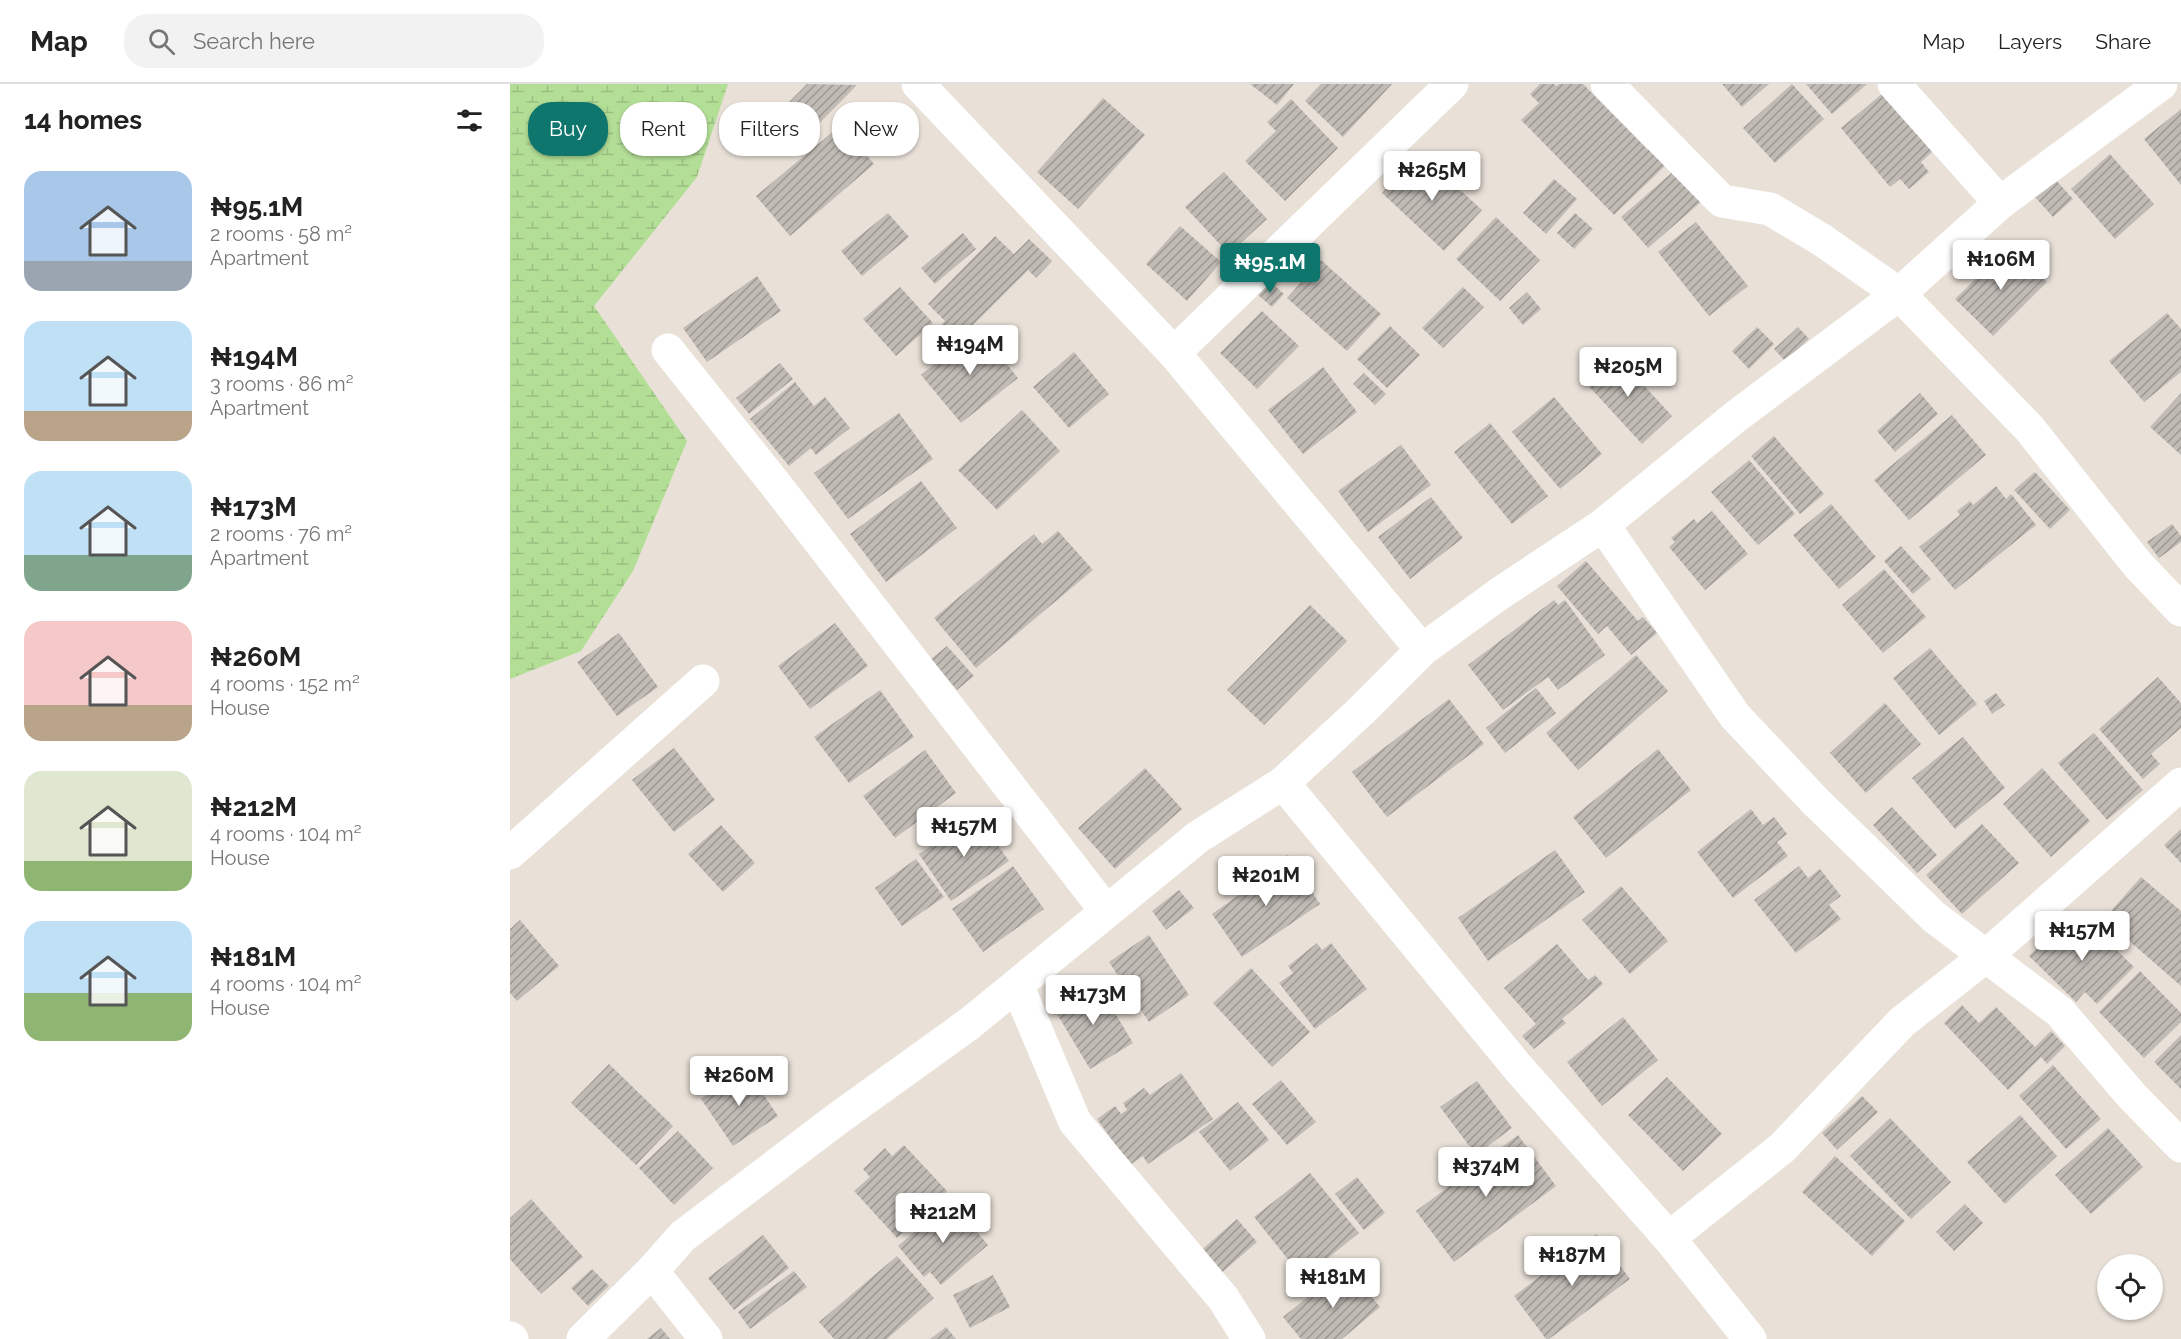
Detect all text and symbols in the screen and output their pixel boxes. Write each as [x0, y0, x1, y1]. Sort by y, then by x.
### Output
search box [124, 14, 544, 68]
text: Map [30, 25, 88, 58]
icon: search [145, 25, 178, 58]
text: Search here [193, 28, 315, 54]
text: Map [1922, 29, 1965, 54]
text: Layers [1998, 29, 2062, 54]
text: Share [2095, 29, 2151, 54]
chip: Buy [528, 102, 608, 156]
chip: Rent [620, 102, 707, 156]
chip: Filters [719, 102, 820, 156]
chip: New [832, 102, 919, 156]
icon: filters [453, 104, 486, 137]
text: 14 homes [24, 105, 142, 135]
pin: ₦265M [1390, 151, 1474, 202]
text: ₦265M [1397, 158, 1467, 182]
text: ₦95.1M [210, 192, 303, 222]
icon: home [72, 195, 144, 267]
text: 2 rooms · 58 m² [210, 222, 352, 246]
pin: ₦106M [1959, 240, 2043, 291]
pin: ₦95.1M [1221, 243, 1319, 294]
text: Apartment [210, 246, 309, 270]
text: ₦106M [1967, 247, 2035, 271]
text: ₦95.1M [1234, 250, 1306, 274]
pin: ₦194M [928, 325, 1012, 376]
text: ₦194M [936, 332, 1004, 356]
text: ₦194M [210, 342, 298, 372]
icon: home [72, 345, 144, 417]
pin: ₦205M [1586, 347, 1670, 398]
text: ₦205M [1593, 354, 1663, 378]
text: 3 rooms · 86 m² [210, 372, 353, 396]
text: Apartment [210, 396, 309, 420]
text: ₦173M [210, 492, 297, 522]
icon: home [72, 495, 144, 567]
text: 2 rooms · 76 m² [210, 522, 352, 546]
text: Apartment [210, 546, 309, 570]
text: ₦260M [210, 642, 301, 672]
icon: home [72, 645, 144, 717]
text: 4 rooms · 152 m² [210, 672, 360, 696]
text: House [210, 696, 270, 720]
text: ₦212M [210, 792, 297, 822]
icon: home [72, 795, 144, 867]
pin: ₦157M [922, 807, 1006, 858]
text: ₦157M [931, 814, 997, 838]
text: 4 rooms · 104 m² [210, 822, 362, 846]
text: House [210, 846, 270, 870]
pin: ₦201M [1224, 856, 1308, 907]
text: ₦201M [1232, 863, 1300, 887]
pin: ₦157M [2040, 911, 2124, 962]
text: ₦157M [2049, 918, 2115, 942]
text: ₦181M [210, 942, 296, 972]
icon: home [72, 945, 144, 1017]
text: 4 rooms · 104 m² [210, 972, 362, 996]
pin: ₦173M [1051, 975, 1135, 1026]
text: ₦173M [1060, 982, 1126, 1006]
text: House [210, 996, 270, 1020]
pin: ₦260M [697, 1056, 781, 1107]
text: ₦260M [704, 1063, 774, 1087]
pin: ₦374M [1444, 1147, 1528, 1198]
text: ₦374M [1452, 1154, 1520, 1178]
pin: ₦212M [901, 1193, 985, 1244]
text: ₦212M [910, 1200, 976, 1224]
pin: ₦187M [1530, 1236, 1614, 1287]
text: ₦187M [1538, 1243, 1606, 1267]
map controls [2097, 1254, 2163, 1320]
button: locate [2097, 1254, 2163, 1320]
pin: ₦181M [1291, 1258, 1375, 1309]
text: ₦181M [1300, 1265, 1366, 1289]

